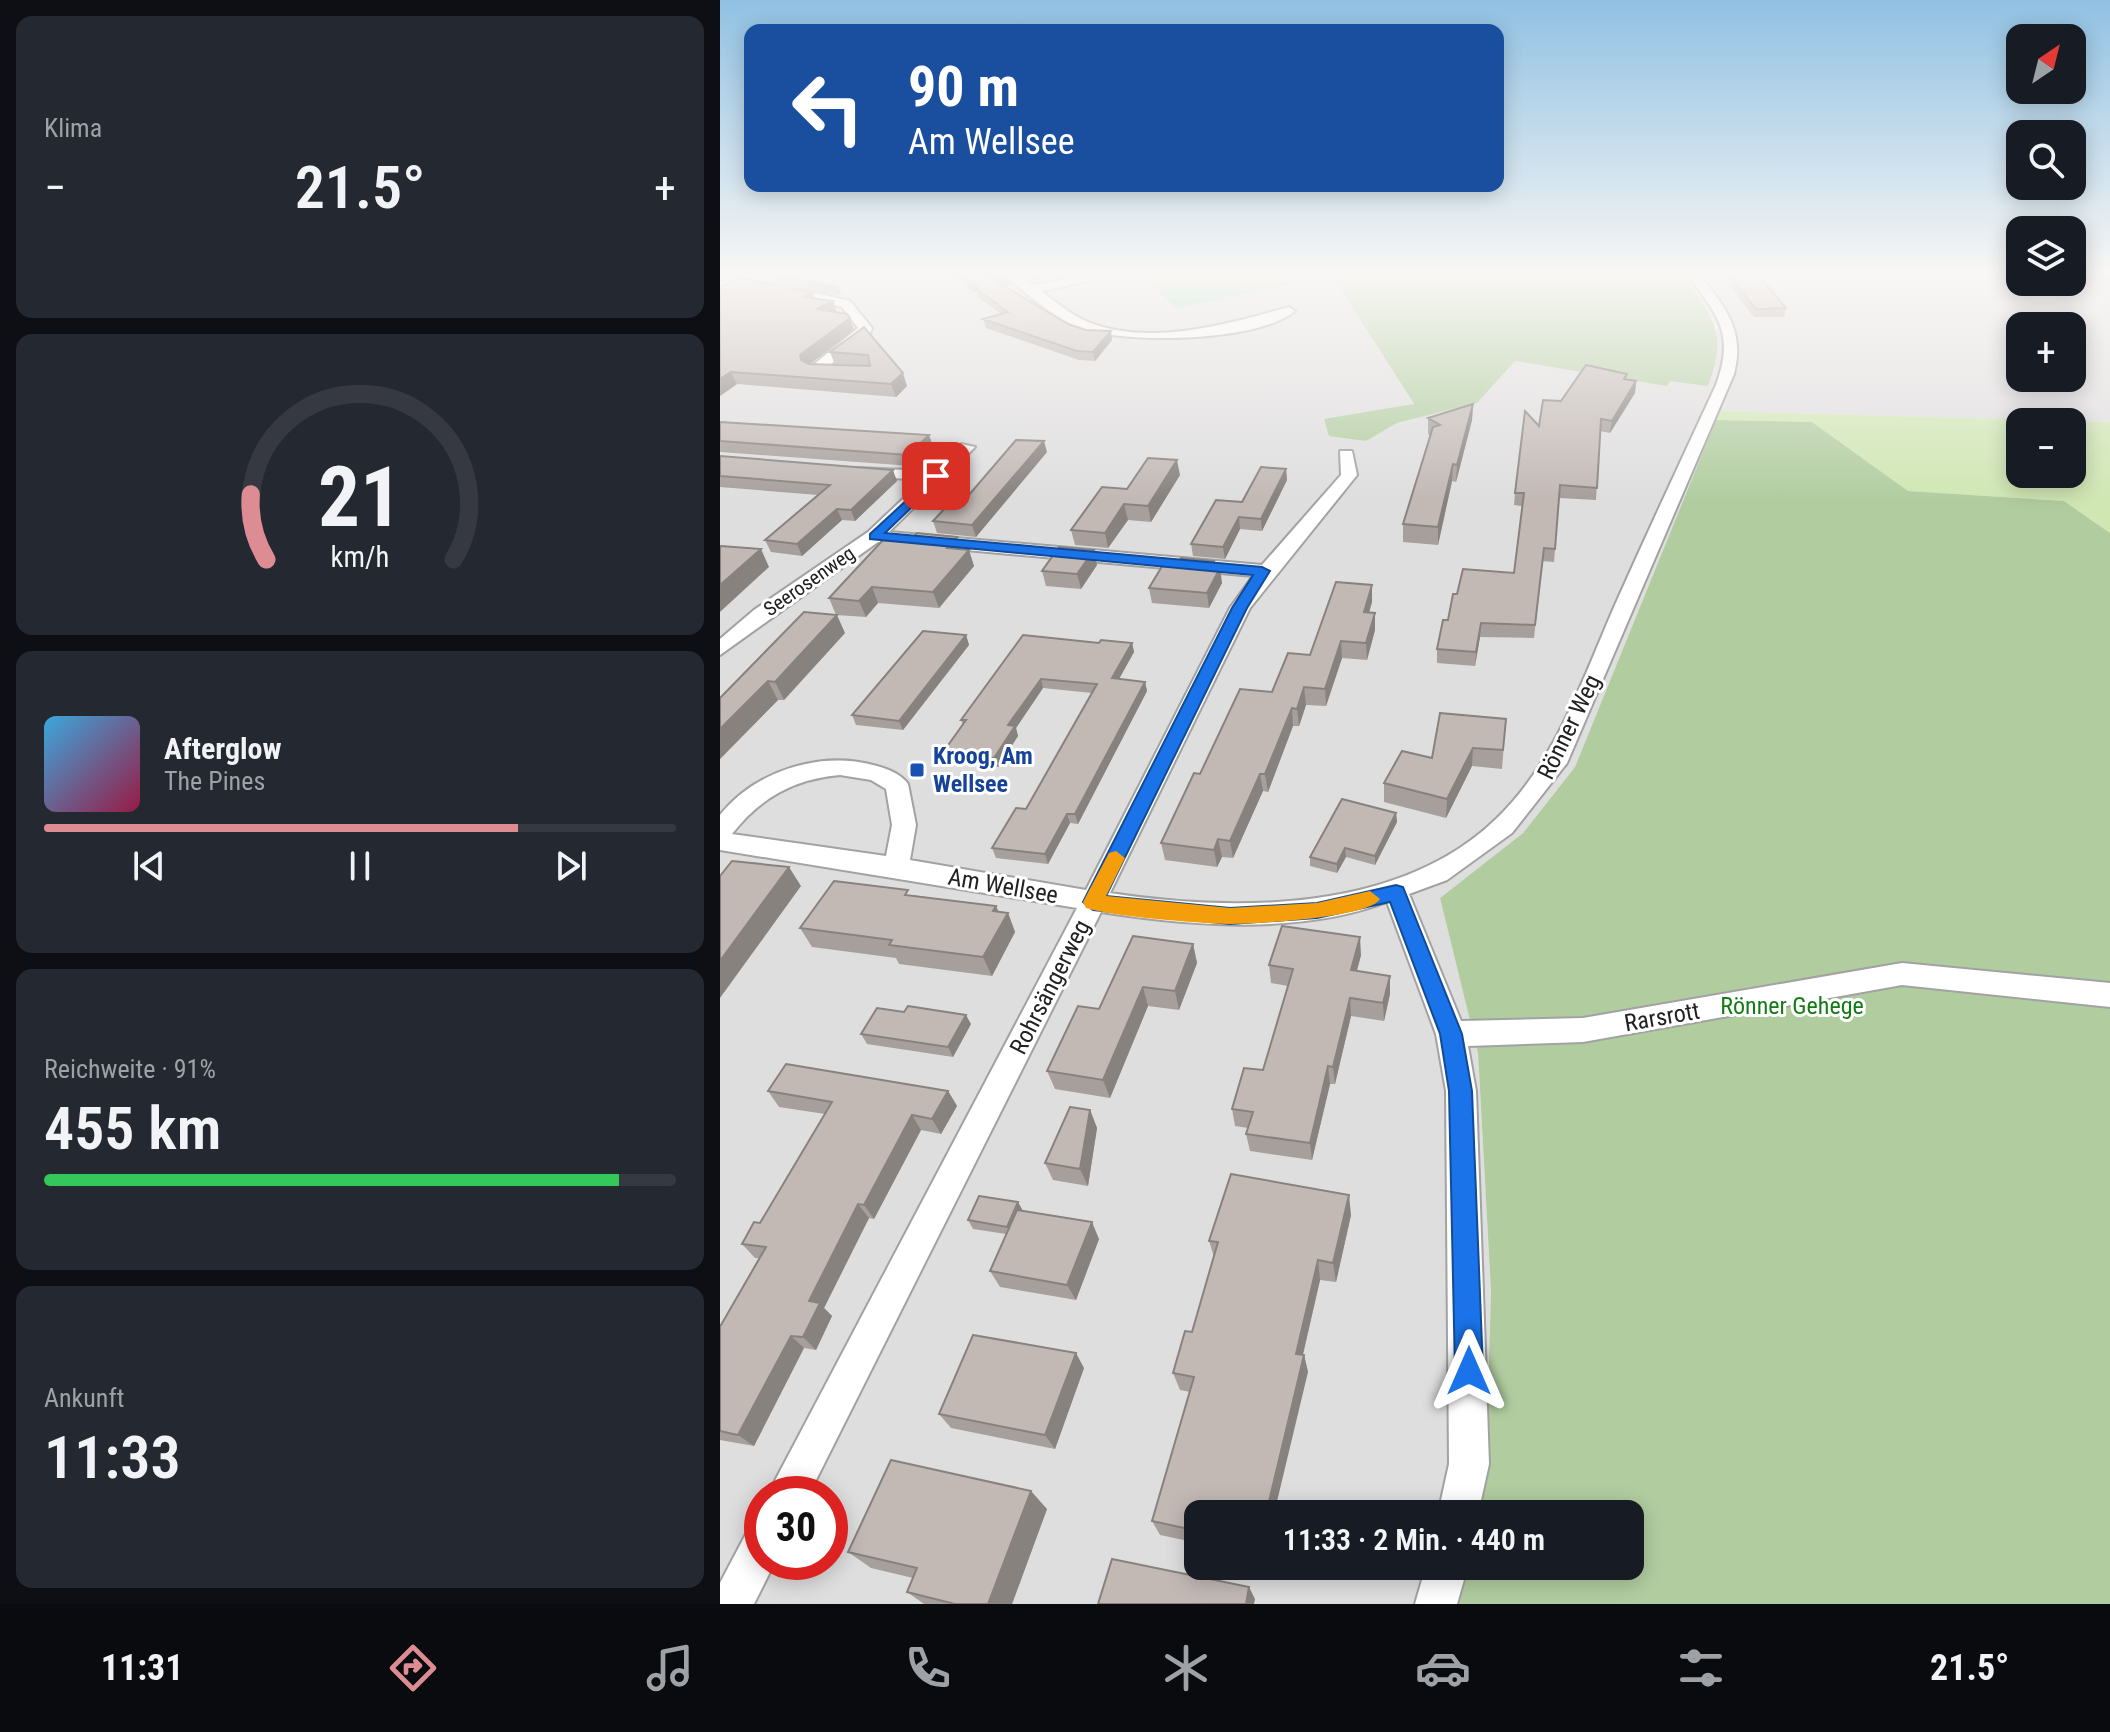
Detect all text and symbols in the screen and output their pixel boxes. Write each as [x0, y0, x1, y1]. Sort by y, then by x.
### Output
north arrow [2006, 24, 2086, 104]
map controls [2006, 24, 2086, 488]
text: 90 m [908, 54, 1019, 120]
icon: left [776, 56, 880, 160]
text: Klima [44, 113, 102, 143]
button: search [2006, 120, 2086, 200]
text: Am Wellsee [908, 121, 1075, 163]
text: 21.5° [295, 152, 425, 223]
text: − [44, 162, 66, 214]
text: + [654, 162, 676, 214]
button: layers [2006, 216, 2086, 296]
button: + [2006, 312, 2086, 392]
button: − [2006, 408, 2086, 488]
pin [902, 442, 970, 510]
text: 21 [318, 449, 402, 546]
icon: arrive [914, 454, 958, 498]
text: km/h [331, 541, 389, 575]
street label: Seerosenweg [759, 541, 859, 621]
street label: Rönner Weg [1532, 670, 1606, 784]
text: Afterglow [164, 731, 282, 766]
place label: Kroog, Am Wellsee [933, 742, 1033, 798]
marker: Kroog, Am Wellsee [908, 761, 926, 779]
text: The Pines [164, 766, 265, 796]
icon: previous [127, 844, 171, 888]
icon: pause [338, 844, 382, 888]
icon: next [549, 844, 593, 888]
street label: Am Wellsee [946, 863, 1060, 909]
street label: Rohrsängerweg [1004, 915, 1096, 1059]
park label: Rönner Gehege [1720, 992, 1864, 1020]
street label: Rarsrott [1622, 997, 1702, 1037]
text: Reichweite · 91% [44, 1054, 216, 1084]
text: 455 km [44, 1093, 221, 1164]
position arrow [1427, 1329, 1511, 1413]
text: Ankunft [44, 1383, 124, 1413]
text: 11:33 [44, 1422, 181, 1493]
speed limit sign: 30 [744, 1476, 848, 1580]
text: 11:33 · 2 Min. · 440 m [1283, 1522, 1545, 1557]
icon: directions [385, 1640, 441, 1696]
icon: music [642, 1640, 698, 1696]
icon: phone [900, 1640, 956, 1696]
icon: climate [1158, 1640, 1214, 1696]
icon: car [1415, 1640, 1471, 1696]
icon: filters [1673, 1640, 1729, 1696]
text: 11:31 [101, 1647, 183, 1689]
text: 21.5° [1930, 1647, 2009, 1689]

